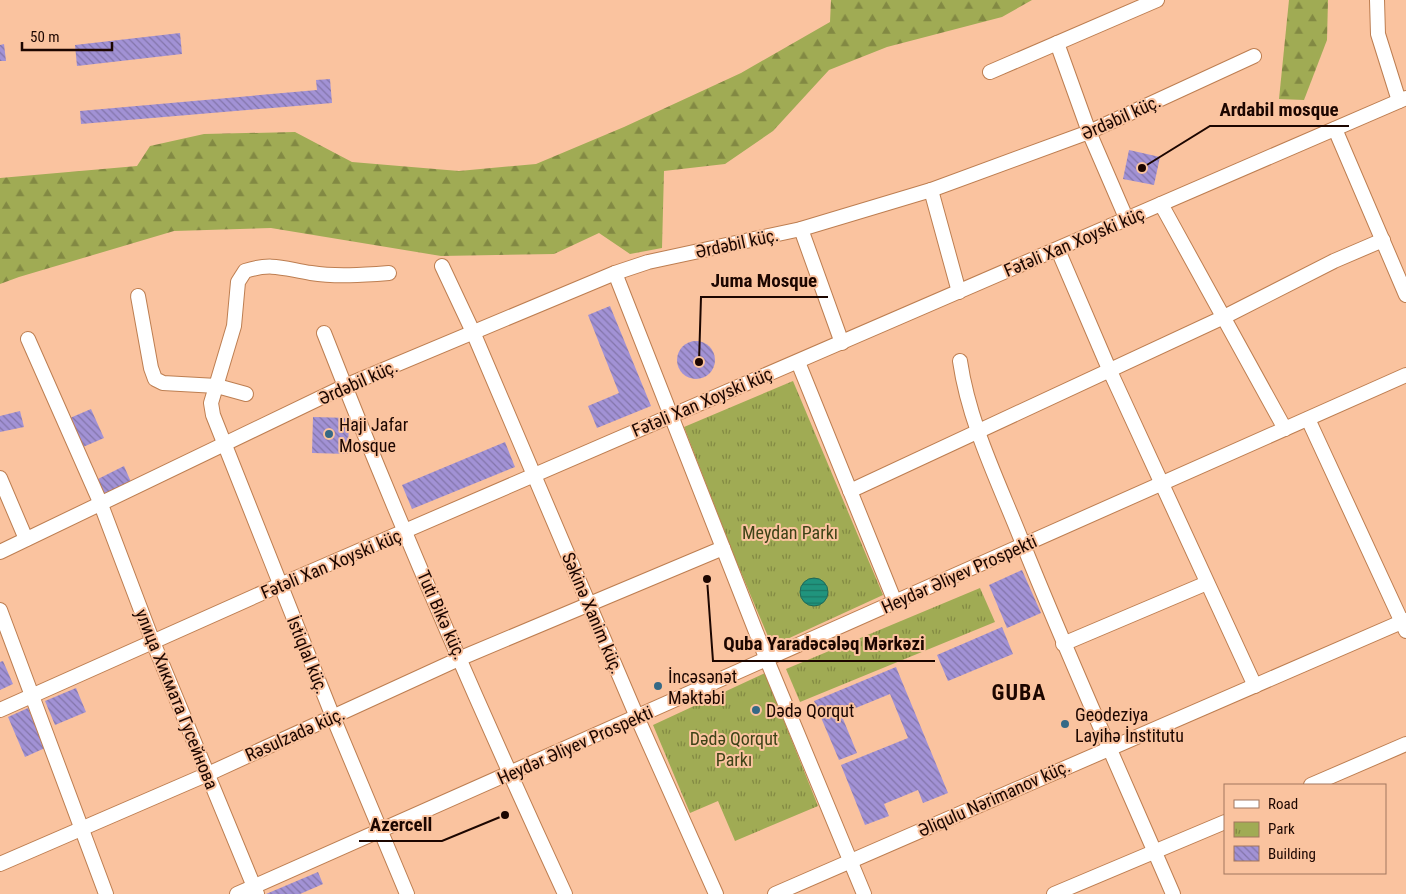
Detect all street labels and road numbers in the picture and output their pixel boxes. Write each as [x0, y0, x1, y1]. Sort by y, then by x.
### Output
street label: Ərdəbil küç. [1078, 90, 1164, 144]
street label: Fətəli Xan Xoyski küç [1001, 203, 1147, 281]
street label: Ərdəbil küç. [693, 224, 781, 262]
street label: Ərdəbil küç. [315, 355, 401, 409]
street label: Fətəli Xan Xoyski küç [629, 363, 775, 441]
street label: Fətəli Xan Xoyski küç [258, 525, 404, 603]
street label: Heydər Əliyev Prospekti [878, 530, 1040, 618]
street label: Səkinə Xanim küç. [558, 549, 628, 677]
street label: Tuti Bikə küç. [413, 567, 471, 663]
street label: улица Хикмата Гусейнова [131, 606, 223, 792]
street label: İstiqlal küç. [283, 613, 333, 697]
street label: Heydər Əliyev Prospekti [494, 701, 656, 789]
street label: Rəsulzadə küç. [242, 703, 348, 765]
street label: Əliqulu Nərimanov küç. [915, 755, 1073, 841]

